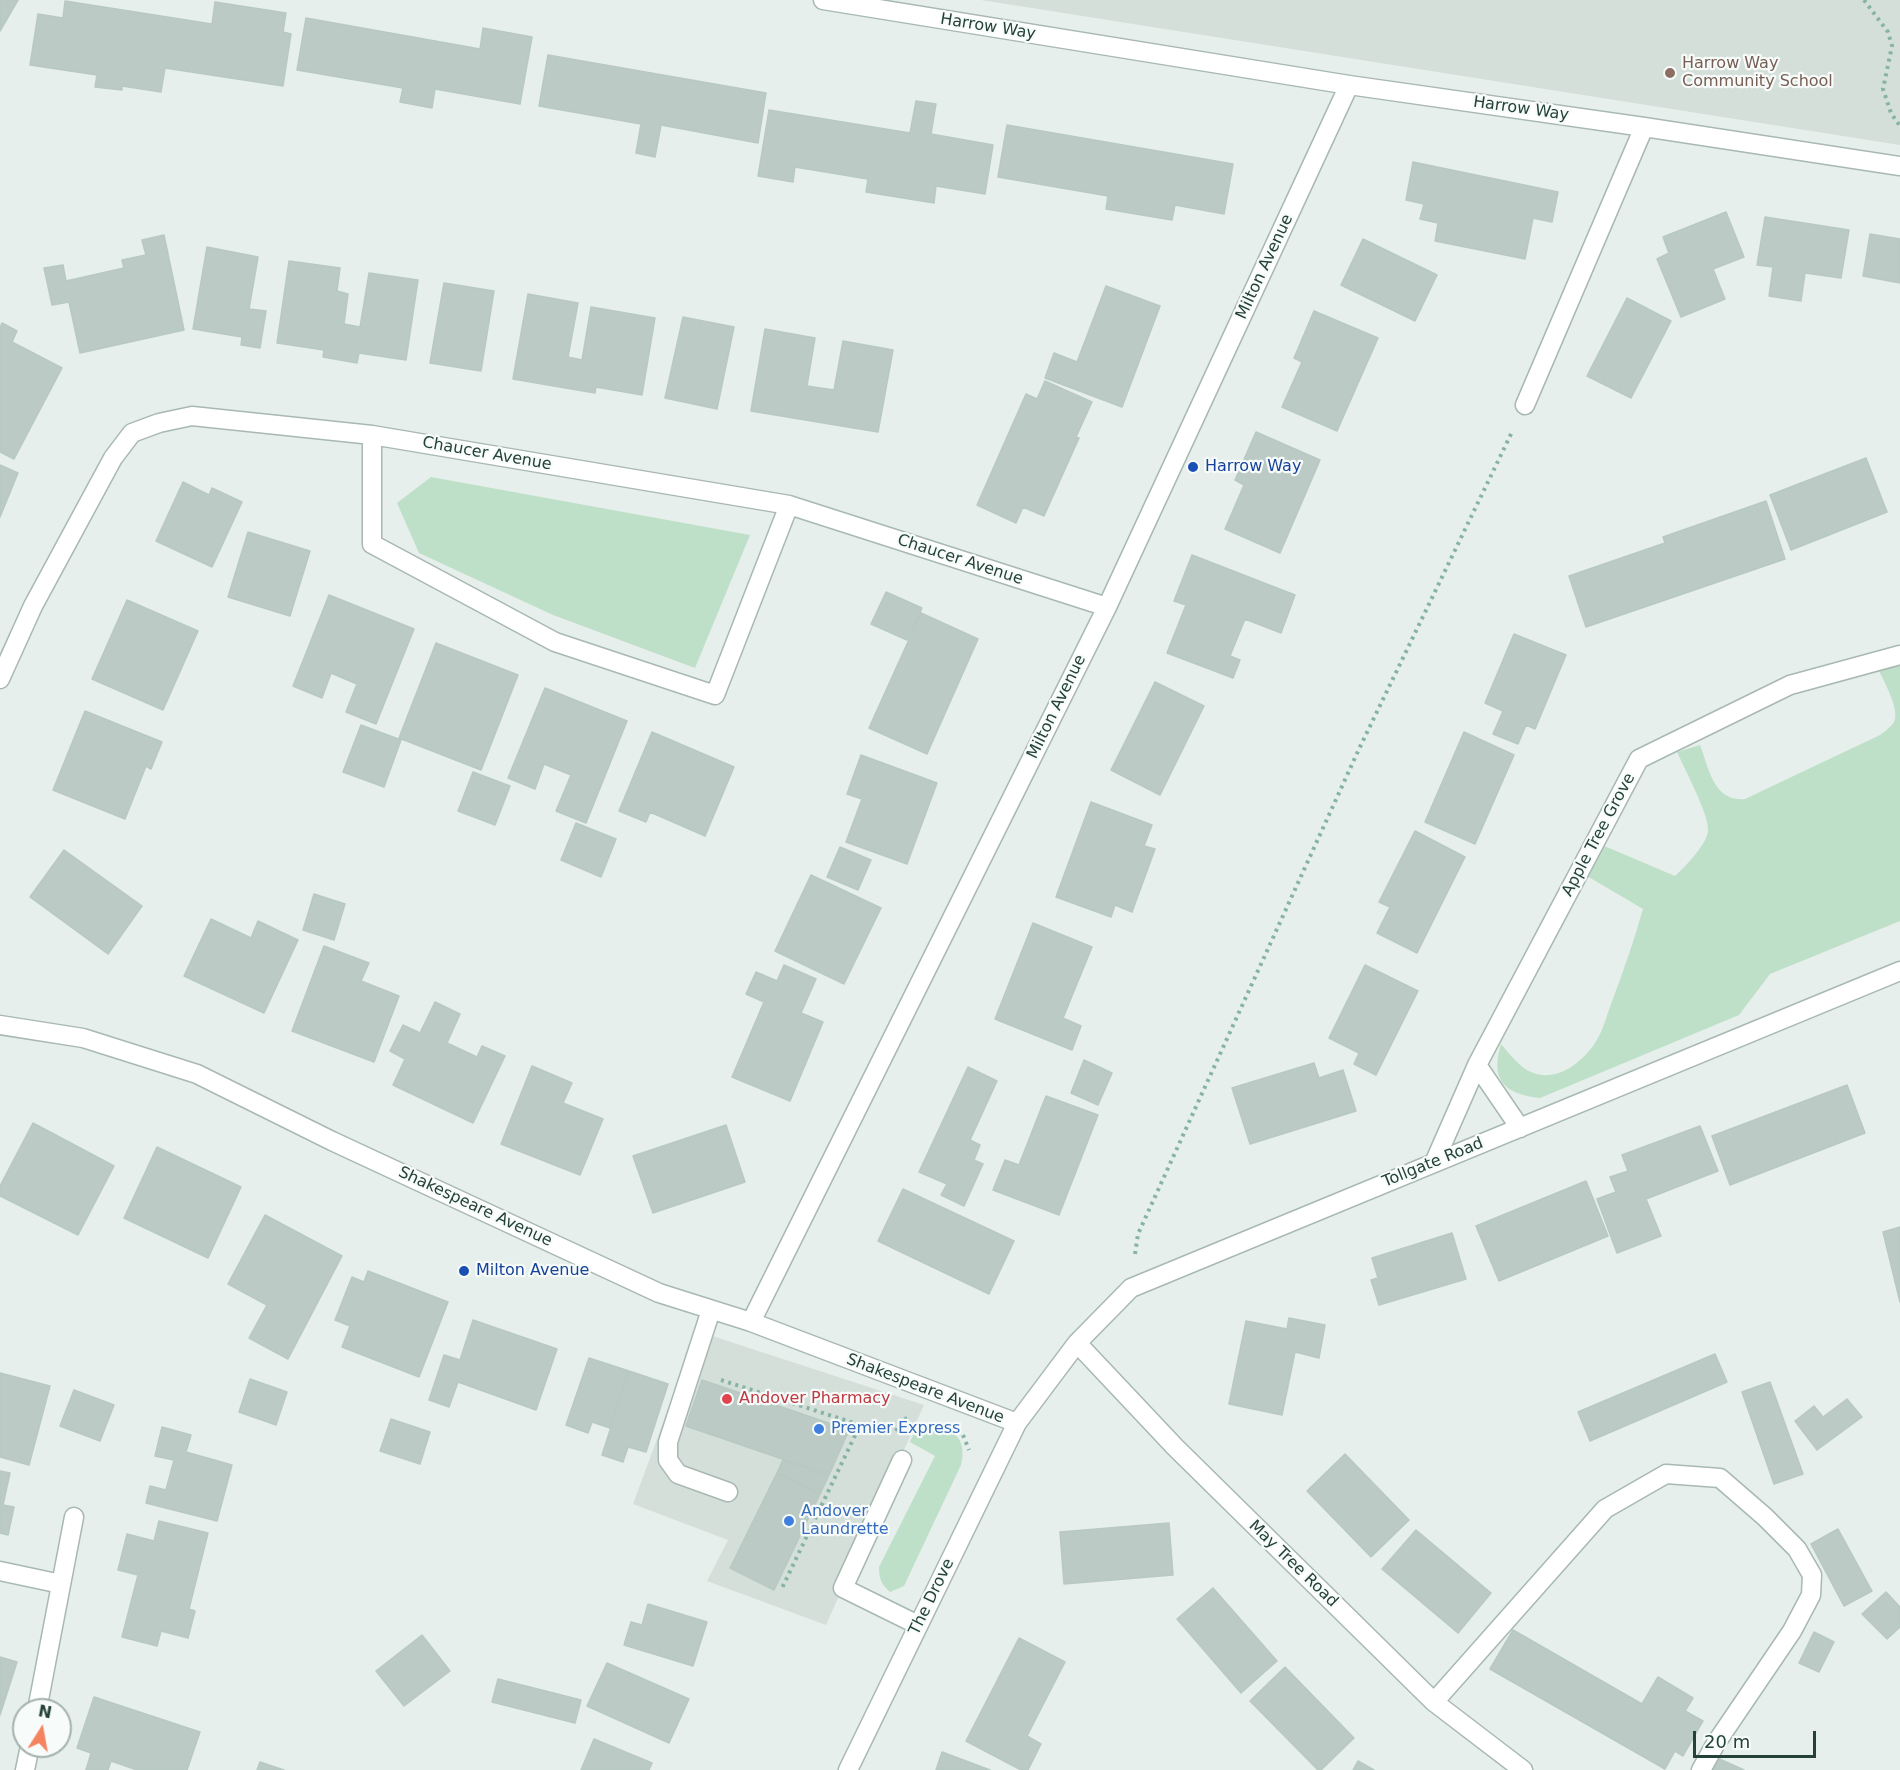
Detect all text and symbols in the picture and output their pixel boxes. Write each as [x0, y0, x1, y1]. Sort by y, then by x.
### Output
street label: Harrow Way [939, 10, 1037, 44]
place label: Harrow Way Community School [1682, 54, 1833, 92]
marker: Harrow Way Community School [1663, 66, 1677, 80]
street label: Harrow Way [1472, 93, 1570, 125]
street label: Milton Avenue [1232, 212, 1298, 322]
street label: Chaucer Avenue [421, 433, 553, 475]
place label: Harrow Way [1205, 457, 1301, 477]
marker: Harrow Way [1186, 460, 1200, 474]
street label: Chaucer Avenue [895, 531, 1025, 589]
street label: Milton Avenue [1024, 652, 1090, 762]
street label: Apple Tree Grove [1558, 770, 1640, 900]
street label: Tollgate Road [1380, 1134, 1486, 1192]
street label: Shakespeare Avenue [395, 1163, 555, 1251]
place label: Milton Avenue [476, 1261, 589, 1281]
marker: Milton Avenue [457, 1264, 471, 1278]
street label: Shakespeare Avenue [843, 1350, 1007, 1428]
place label: Andover Pharmacy [739, 1389, 891, 1409]
marker: Andover Pharmacy [720, 1392, 734, 1406]
place label: Premier Express [831, 1419, 960, 1439]
marker: Premier Express [812, 1422, 826, 1436]
place label: Andover Laundrette [801, 1502, 889, 1540]
marker: Andover Laundrette [782, 1514, 796, 1528]
street label: May Tree Road [1244, 1517, 1342, 1611]
street label: The Drove [905, 1556, 959, 1638]
north arrow [12, 1698, 72, 1758]
text: N [37, 1701, 54, 1722]
scale bar [1696, 1719, 1819, 1757]
text: 20 m [1704, 1731, 1750, 1752]

